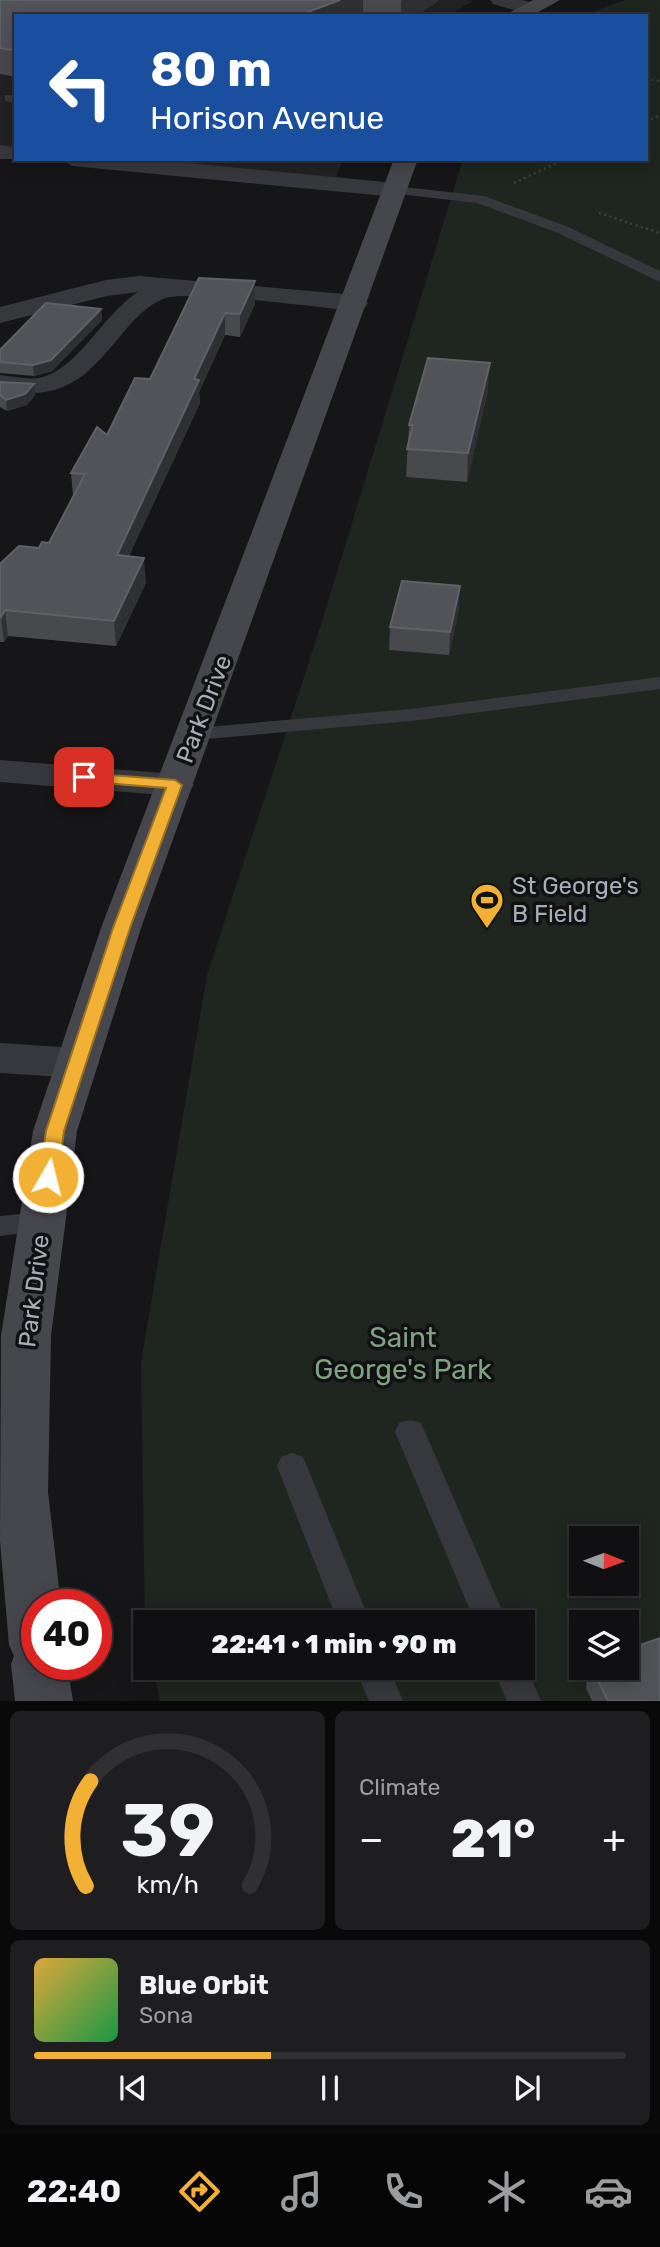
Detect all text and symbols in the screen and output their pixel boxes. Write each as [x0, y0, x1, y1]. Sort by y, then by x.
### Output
text: 80 m [150, 40, 272, 98]
icon: left [35, 42, 126, 133]
text: Horison Avenue [150, 99, 384, 137]
street label: Park Drive [171, 651, 237, 767]
pin [54, 747, 114, 807]
icon: arrive [65, 758, 103, 796]
place label: St George's B Field [512, 872, 639, 928]
sports icon: St George's B Field [468, 881, 506, 930]
position arrow [11, 1140, 85, 1214]
street label: Park Drive [13, 1233, 55, 1349]
park label: Saint George's Park [314, 1321, 492, 1386]
north arrow [569, 1526, 639, 1596]
map controls [569, 1526, 639, 1680]
speed limit sign: 40 [21, 1589, 112, 1680]
button: layers [569, 1610, 639, 1680]
text: 22:41 · 1 min · 90 m [211, 1629, 457, 1660]
text: Climate [359, 1773, 440, 1801]
text: 39 [120, 1789, 215, 1875]
text: 21° [451, 1808, 535, 1870]
text: − [359, 1816, 384, 1862]
text: + [602, 1816, 626, 1862]
text: km/h [136, 1870, 199, 1899]
text: Blue Orbit [139, 1970, 269, 2001]
text: Sona [139, 2001, 193, 2029]
icon: previous [114, 2069, 152, 2107]
icon: pause [311, 2069, 349, 2107]
icon: next [508, 2069, 546, 2107]
icon: directions [175, 2167, 224, 2216]
icon: music [277, 2167, 326, 2216]
icon: phone [379, 2167, 428, 2216]
icon: climate [482, 2167, 531, 2216]
icon: car [584, 2167, 633, 2216]
text: 22:40 [27, 2172, 121, 2210]

